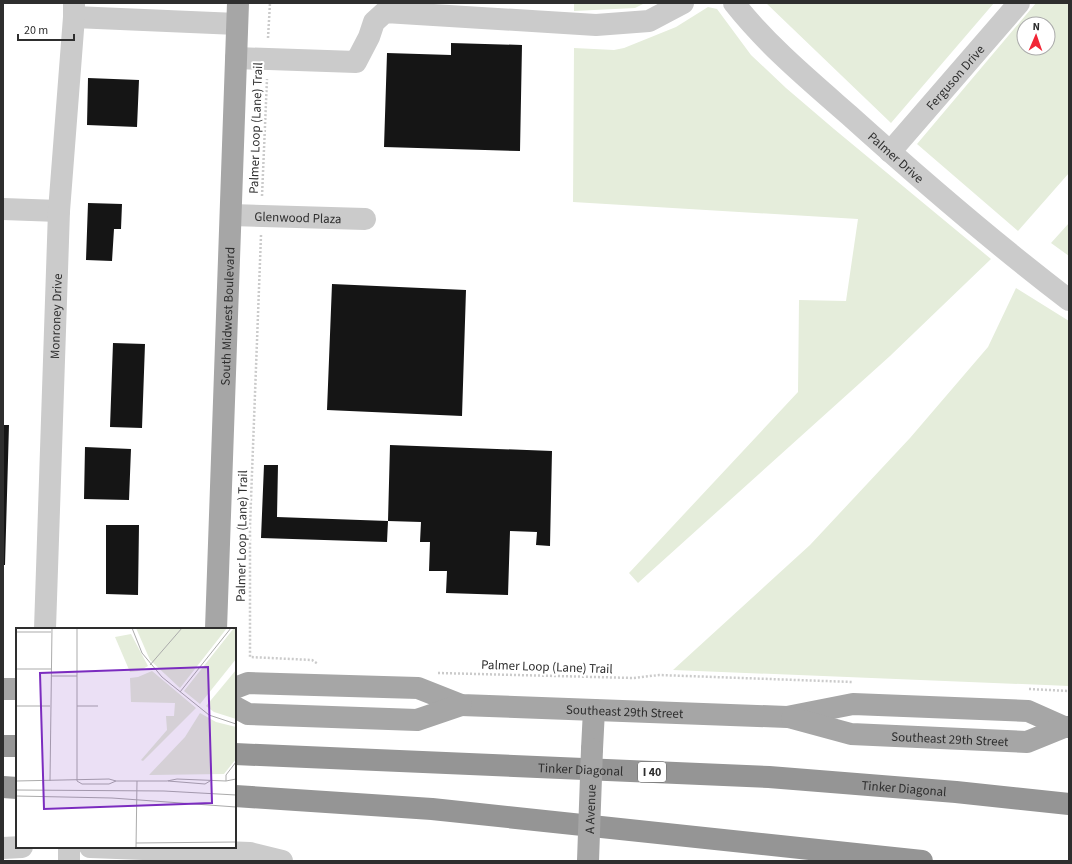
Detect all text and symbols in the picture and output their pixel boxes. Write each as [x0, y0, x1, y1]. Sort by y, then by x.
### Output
scale bar [18, 16, 74, 42]
north arrow [1016, 16, 1056, 56]
text: N [1032, 19, 1040, 34]
text: 20 m [24, 22, 48, 39]
street label: Ferguson Drive [922, 41, 989, 114]
street label: Palmer Loop (Lane) Trail [245, 62, 267, 194]
street label: Palmer Drive [864, 128, 928, 187]
street label: Glenwood Plaza [254, 208, 342, 228]
street label: South Midwest Boulevard [217, 247, 239, 386]
street label: Monroney Drive [46, 273, 67, 359]
street label: Palmer Loop (Lane) Trail [232, 470, 252, 602]
inset map [16, 628, 236, 848]
street label: Palmer Loop (Lane) Trail [481, 656, 613, 678]
street label: Southeast 29th Street [566, 701, 684, 723]
street label: Southeast 29th Street [891, 728, 1009, 751]
street label: Tinker Diagonal [538, 759, 624, 781]
road number: I 40 [638, 762, 666, 782]
street label: Tinker Diagonal [861, 776, 947, 801]
street label: A Avenue [581, 784, 601, 834]

